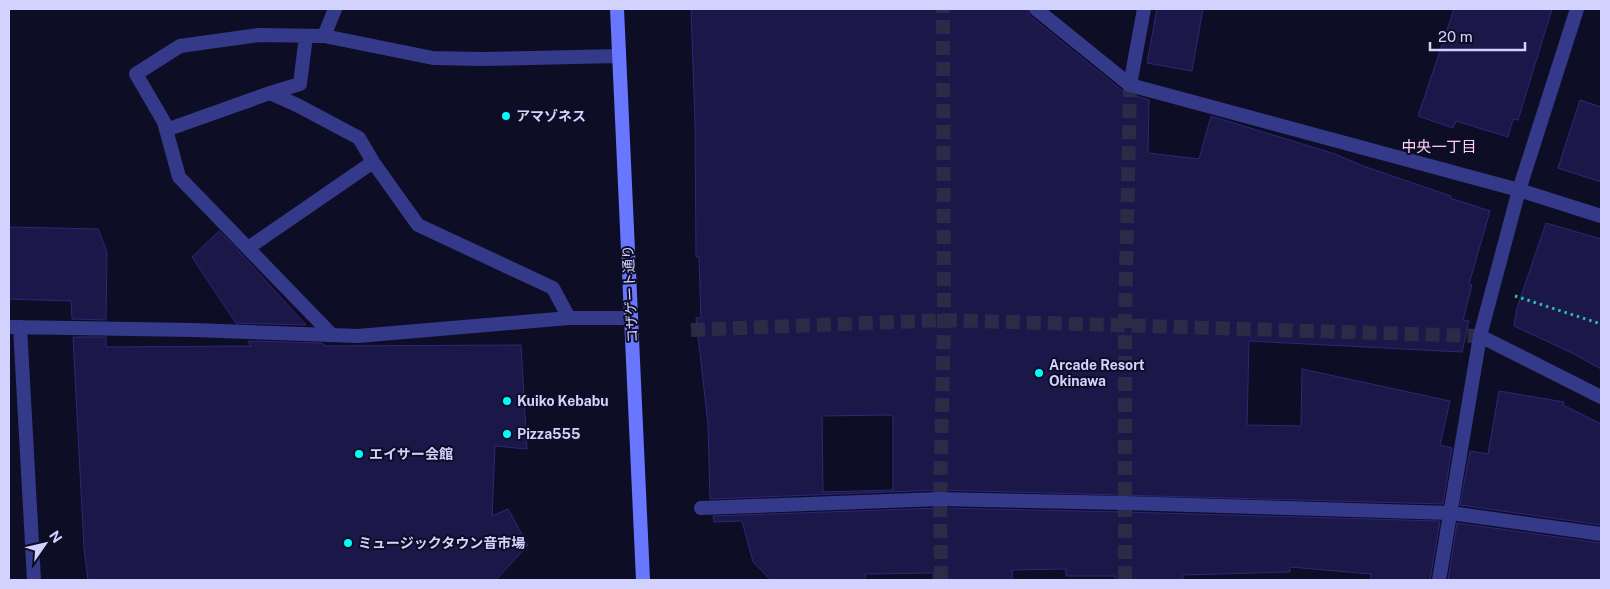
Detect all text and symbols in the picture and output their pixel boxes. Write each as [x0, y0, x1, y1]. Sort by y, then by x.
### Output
scale bar [1430, 20, 1525, 52]
text: 20 m [1438, 28, 1473, 45]
place label: アマゾネス [516, 108, 586, 124]
marker: アマゾネス [500, 110, 512, 122]
district label: 中央一丁目 [1401, 138, 1477, 155]
street label: コザゲート通り [619, 245, 641, 343]
place label: Arcade Resort Okinawa [1049, 357, 1145, 389]
marker: Arcade Resort Okinawa [1033, 367, 1045, 379]
place label: Kuiko Kebabu [517, 393, 608, 409]
marker: Kuiko Kebabu [501, 395, 513, 407]
place label: Pizza555 [517, 426, 580, 442]
marker: Pizza555 [501, 428, 513, 440]
place label: エイサー会館 [369, 446, 453, 462]
marker: エイサー会館 [353, 448, 365, 460]
north arrow [20, 519, 70, 569]
text: N [46, 528, 65, 546]
place label: ミュージックタウン音市場 [358, 535, 525, 551]
marker: ミュージックタウン音市場 [342, 537, 354, 549]

